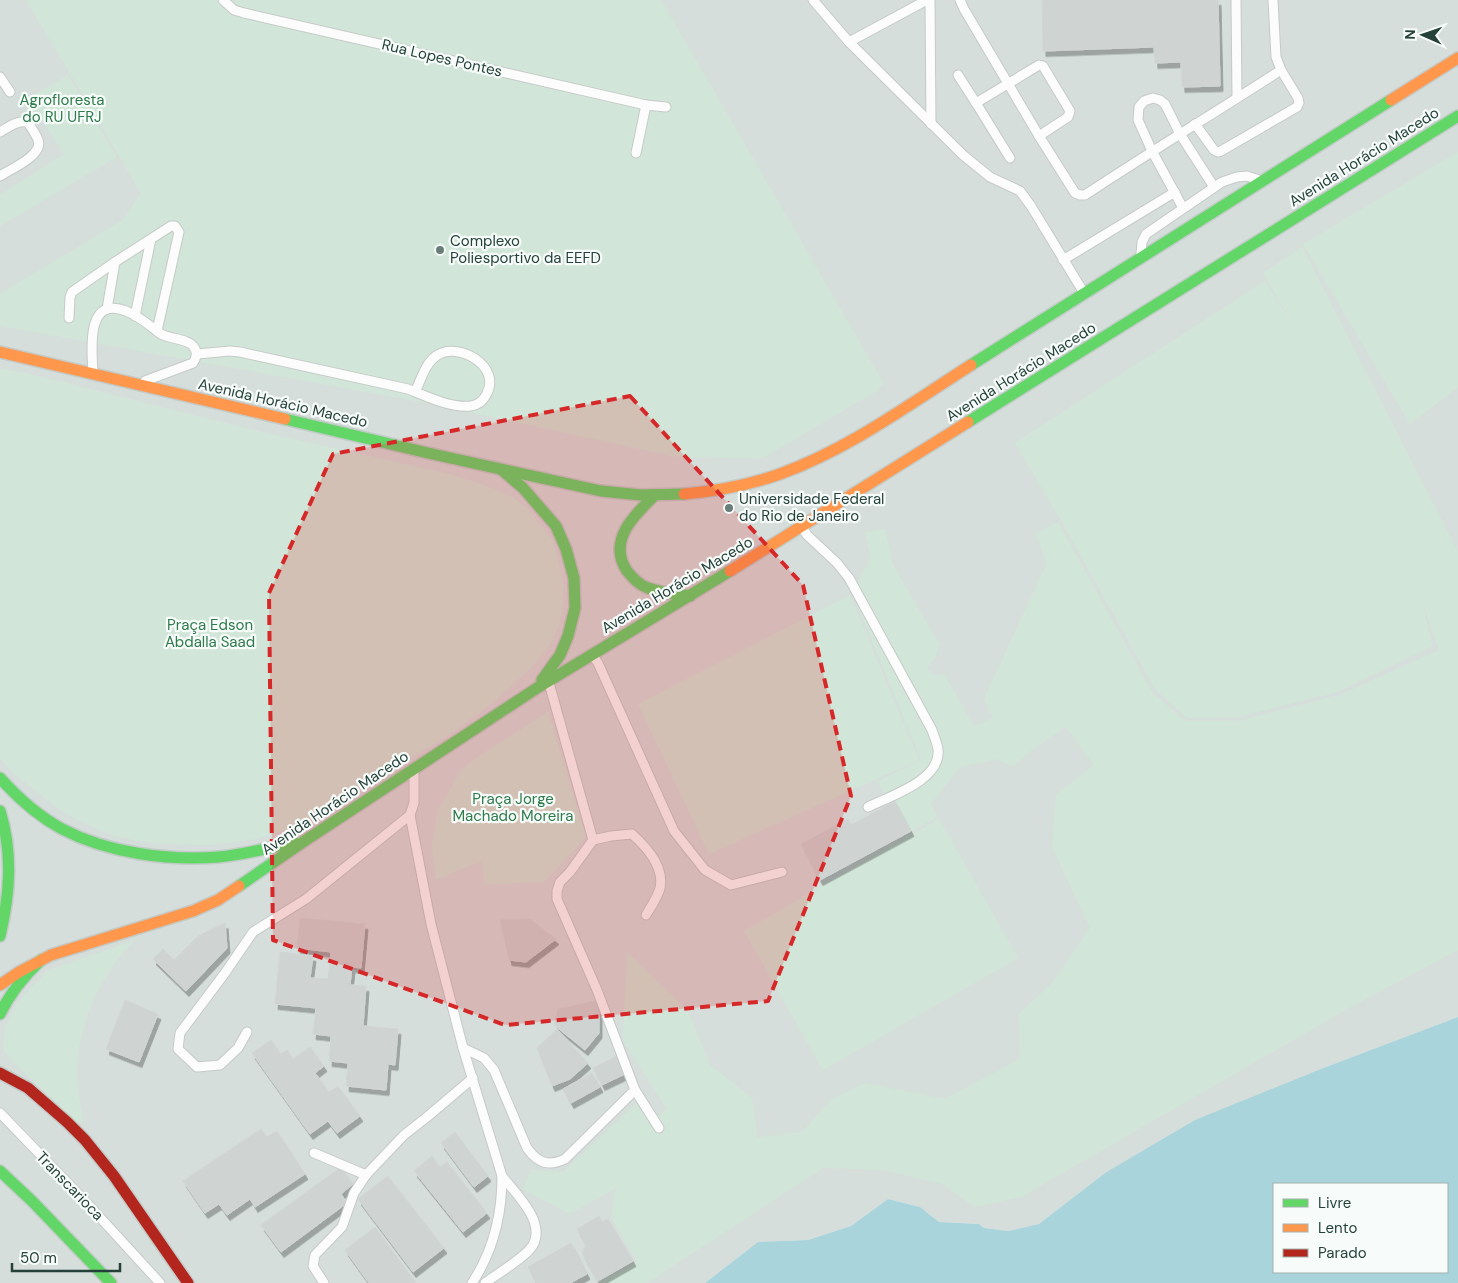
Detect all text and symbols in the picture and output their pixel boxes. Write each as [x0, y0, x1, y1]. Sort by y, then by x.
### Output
north arrow [1398, 10, 1448, 60]
text: N [1401, 29, 1419, 40]
street label: Rua Lopes Pontes [380, 34, 504, 82]
park label: Agrofloresta do RU UFRJ [20, 90, 104, 127]
street label: Avenida Horácio Macedo [1285, 103, 1443, 211]
place label: Complexo Poliesportivo da EEFD [450, 231, 601, 268]
marker: Complexo Poliesportivo da EEFD [434, 244, 446, 256]
street label: Avenida Horácio Macedo [942, 318, 1100, 426]
street label: Avenida Horácio Macedo [196, 374, 370, 432]
place label: Universidade Federal do Rio de Janeiro [739, 489, 884, 526]
marker: Universidade Federal do Rio de Janeiro [723, 502, 735, 514]
street label: Avenida Horácio Macedo [598, 532, 756, 638]
park label: Praça Edson Abdalla Saad [165, 615, 255, 652]
street label: Avenida Horácio Macedo [258, 746, 412, 860]
park label: Praça Jorge Machado Moreira [452, 789, 574, 826]
street label: Transcarioca [32, 1147, 108, 1225]
legend [1273, 1183, 1448, 1273]
text: Livre [1318, 1193, 1351, 1213]
text: Lento [1318, 1218, 1357, 1238]
scale bar [12, 1240, 120, 1272]
text: Parado [1318, 1243, 1367, 1263]
text: 50 m [20, 1248, 57, 1268]

